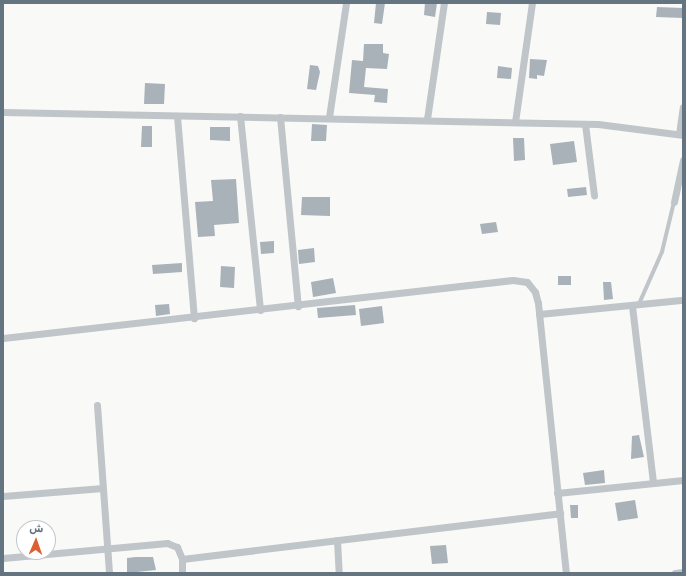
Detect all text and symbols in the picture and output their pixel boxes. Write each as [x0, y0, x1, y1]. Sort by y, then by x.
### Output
north arrow [16, 520, 56, 560]
text: ش [29, 522, 44, 535]

